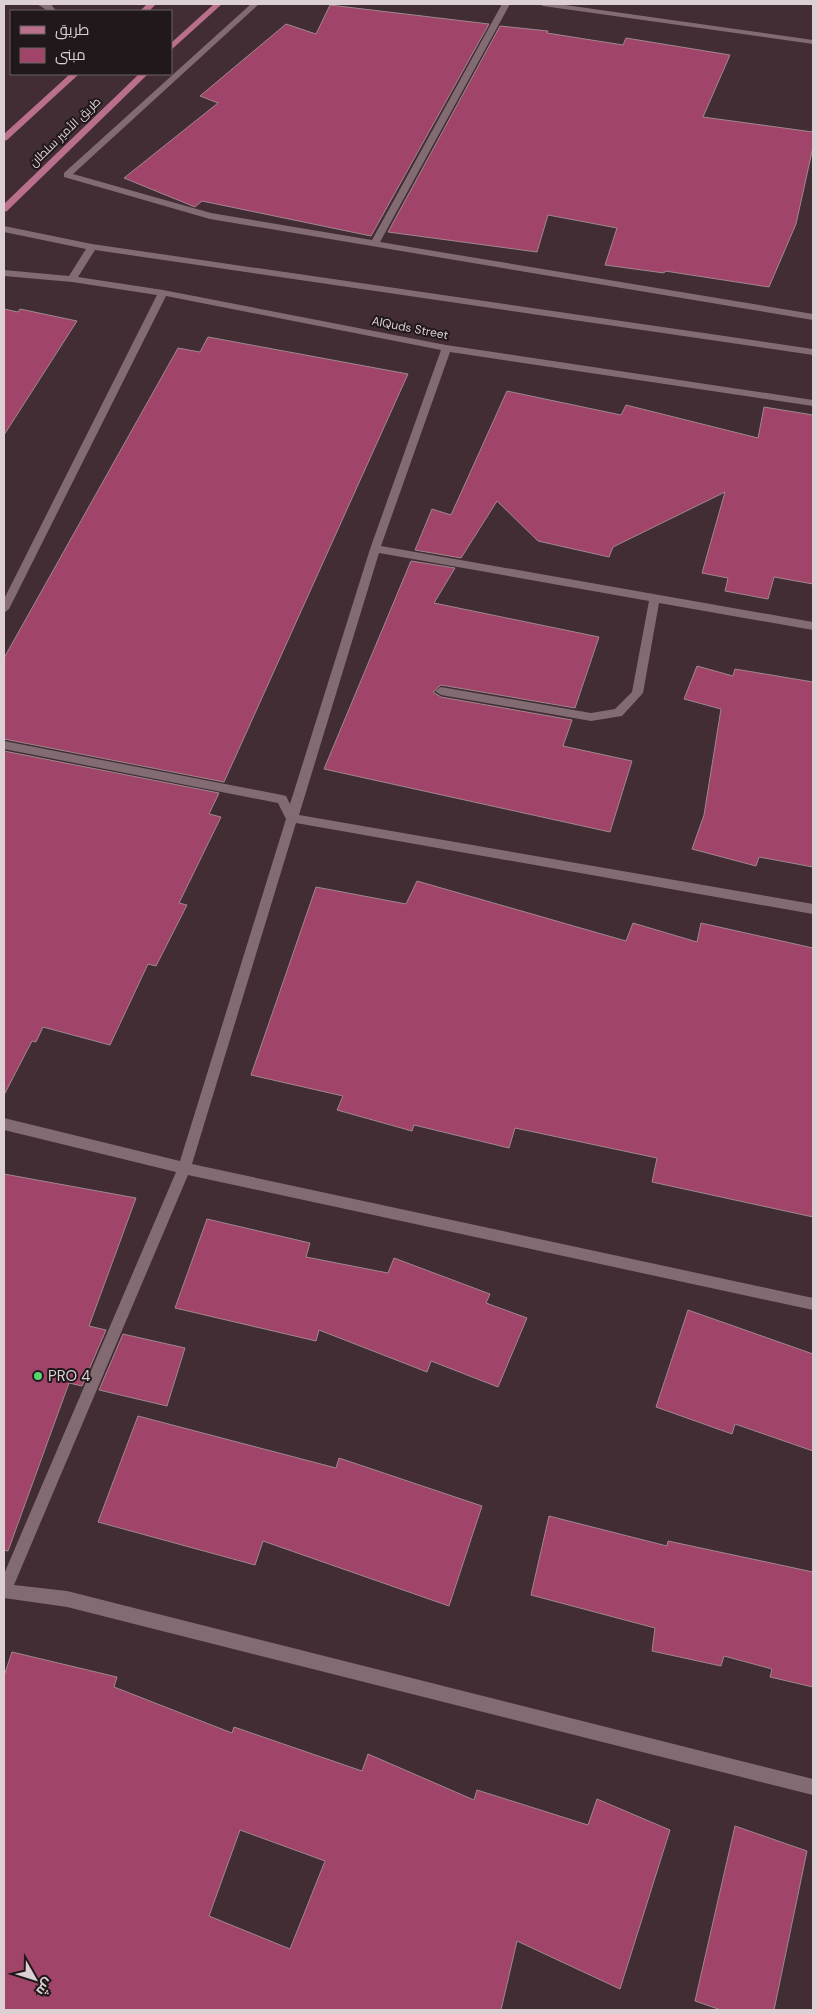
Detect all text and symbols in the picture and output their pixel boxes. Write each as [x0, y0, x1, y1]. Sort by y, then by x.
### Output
legend [10, 10, 172, 75]
text: طريق [55, 20, 89, 40]
text: مبنى [55, 45, 86, 65]
street label: طريق الأمير سلطان [26, 94, 104, 170]
street label: AlQuds Street [370, 313, 450, 343]
place label: PRO 4 [48, 1366, 90, 1386]
marker: PRO 4 [32, 1370, 44, 1382]
north arrow [10, 1954, 60, 2004]
text: ش [32, 1975, 58, 2000]

